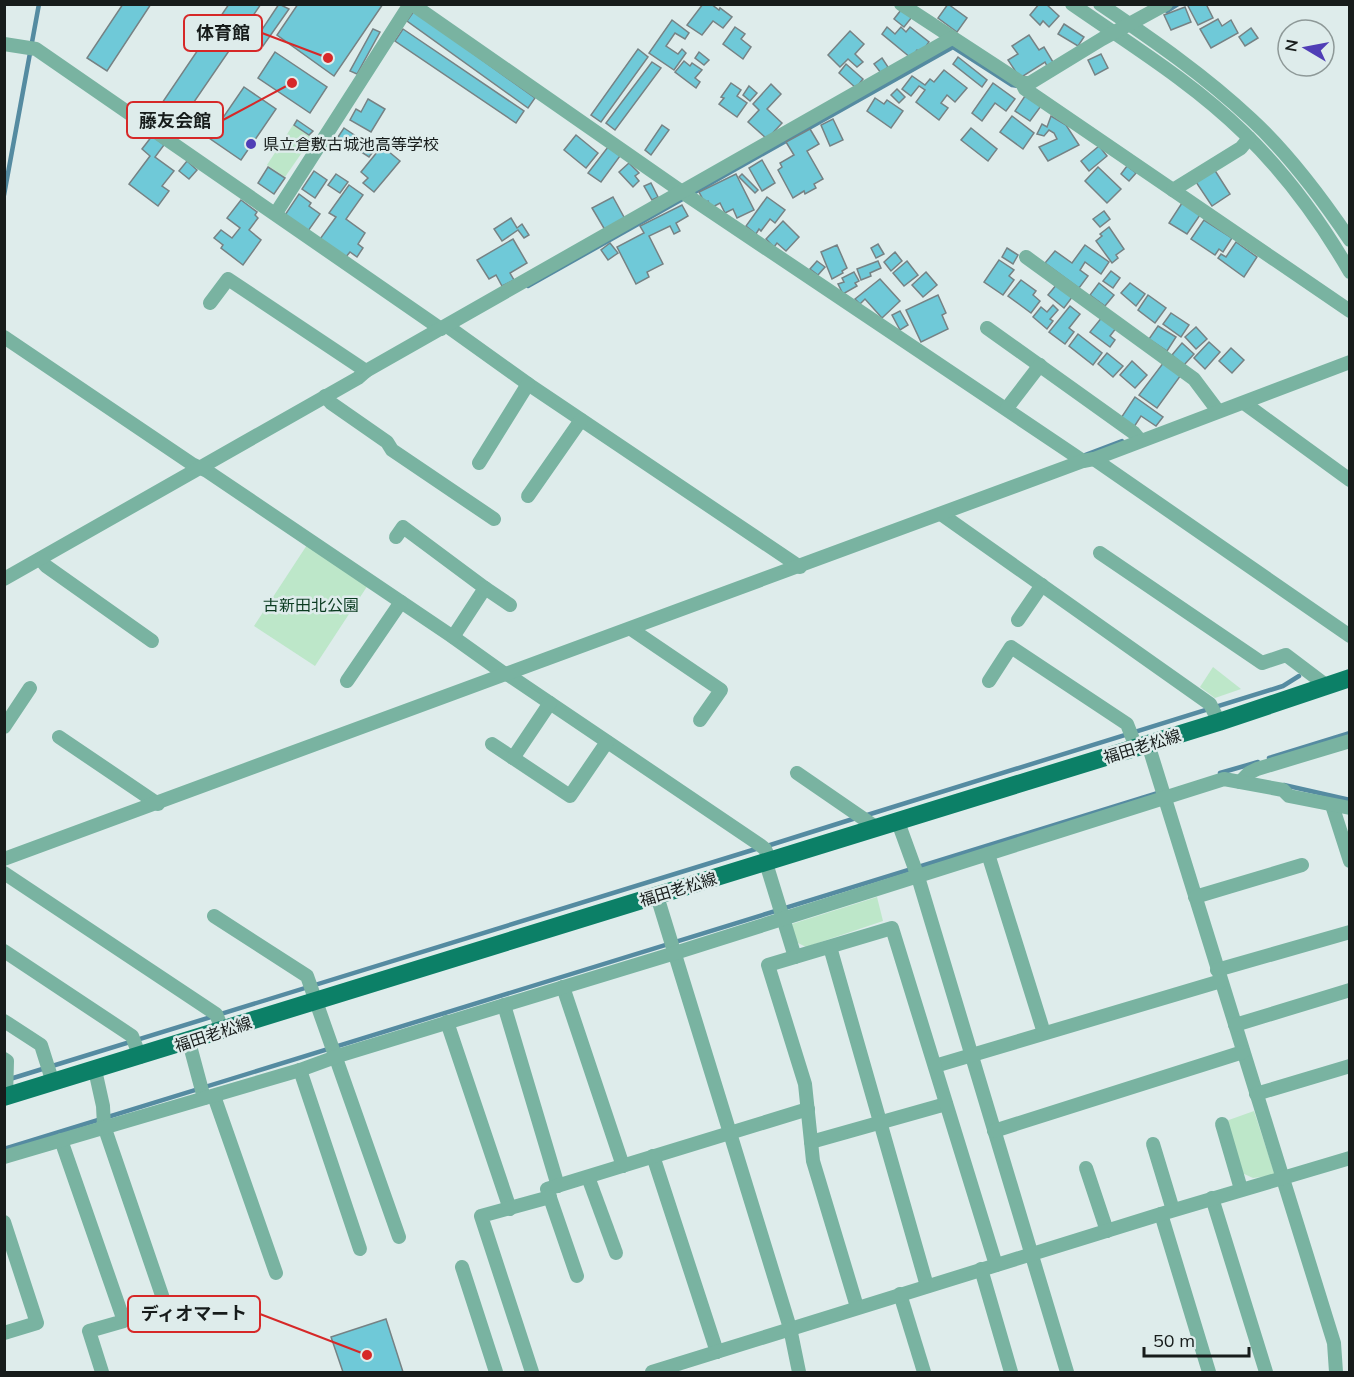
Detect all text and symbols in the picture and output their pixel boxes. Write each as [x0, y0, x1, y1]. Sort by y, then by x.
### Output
callout: 体育館 [184, 15, 262, 51]
north arrow [1276, 18, 1336, 78]
text: 体育館 [196, 21, 250, 44]
text: N [1280, 38, 1302, 53]
callout: 藤友会館 [127, 102, 223, 138]
text: 藤友会館 [139, 109, 211, 132]
place label: 県立倉敷古城池高等学校 [263, 134, 439, 154]
marker: 県立倉敷古城池高等学校 [244, 137, 258, 151]
park label: 古新田北公園 [263, 595, 359, 615]
street label: 福田老松線 [1101, 725, 1183, 767]
street label: 福田老松線 [637, 868, 719, 910]
street label: 福田老松線 [172, 1012, 254, 1056]
callout: ディオマート [128, 1296, 260, 1332]
text: ディオマート [141, 1302, 247, 1325]
scale bar [1144, 1320, 1249, 1358]
text: 50 m [1153, 1329, 1195, 1352]

